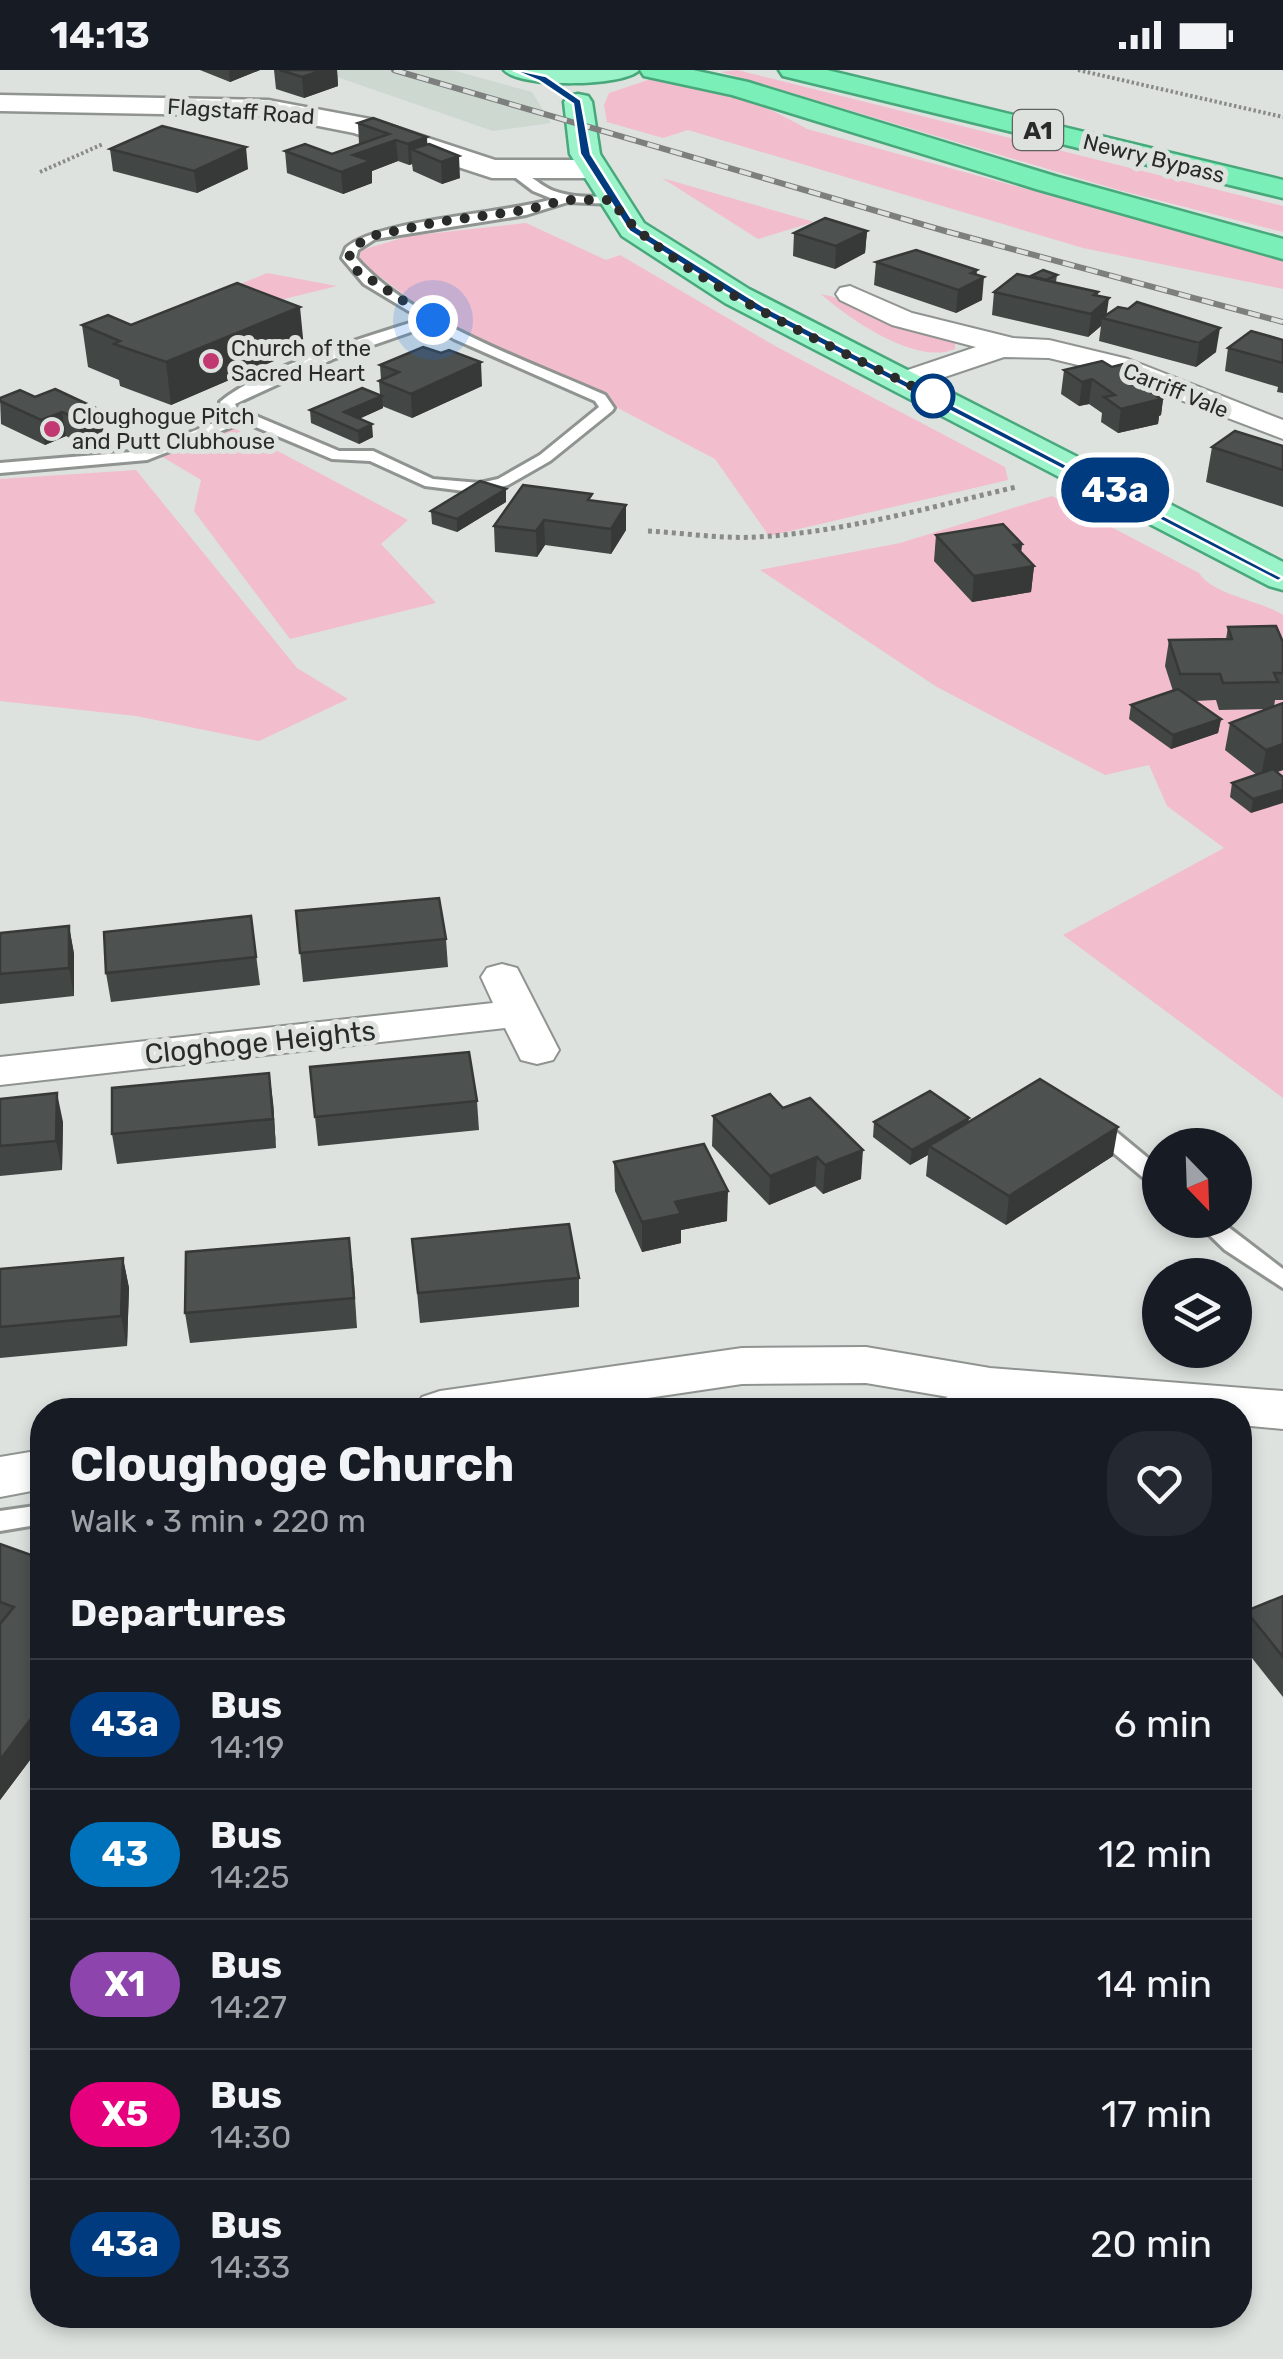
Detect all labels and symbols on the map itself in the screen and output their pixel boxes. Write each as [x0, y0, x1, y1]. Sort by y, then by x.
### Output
street label: Flagstaff Road [166, 93, 316, 130]
road number: A1 [1013, 110, 1063, 150]
street label: Newry Bypass [1080, 128, 1227, 189]
your location [408, 295, 458, 345]
place label: Church of the Sacred Heart [231, 335, 371, 387]
marker: Church of the Sacred Heart [200, 350, 222, 372]
street label: Carriff Vale [1119, 357, 1232, 424]
unlabelled marker [912, 375, 954, 417]
place label: Cloughogue Pitch and Putt Clubhouse [72, 403, 275, 455]
marker: Cloughogue Pitch and Putt Clubhouse [41, 418, 63, 440]
line badge: 43a [1058, 458, 1172, 522]
street label: Cloghoge Heights [143, 1014, 377, 1071]
north arrow [1142, 1128, 1252, 1238]

